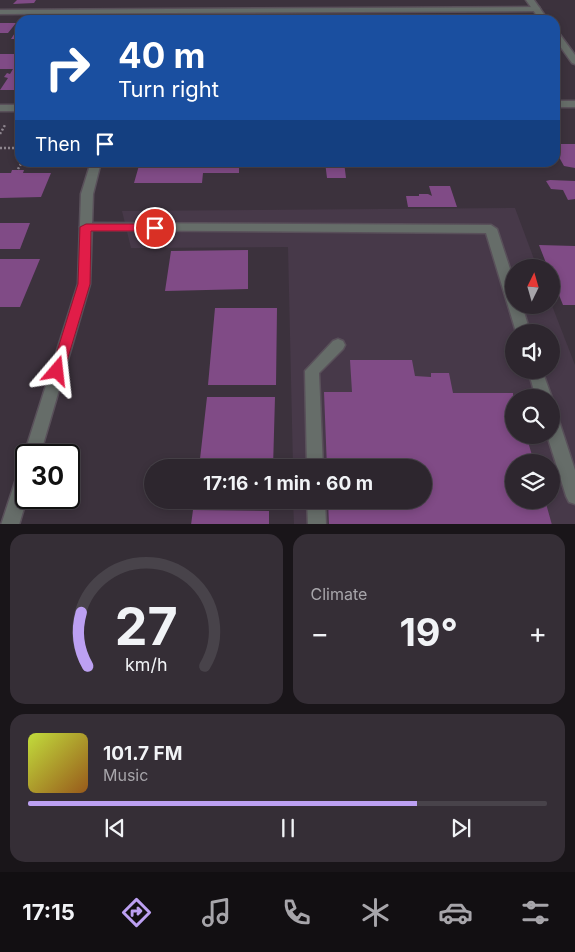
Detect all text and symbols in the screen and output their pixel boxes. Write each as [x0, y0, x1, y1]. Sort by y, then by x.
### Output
text: 40 m [118, 34, 206, 76]
icon: right [35, 35, 100, 100]
text: Turn right [118, 76, 219, 102]
icon: arrive [91, 130, 119, 158]
text: Then [35, 133, 81, 156]
pin [134, 207, 176, 249]
icon: arrive [141, 214, 169, 242]
north arrow [505, 259, 560, 314]
map controls [505, 259, 560, 509]
button: sound [505, 324, 560, 379]
position arrow [30, 344, 82, 396]
button: search [505, 389, 560, 444]
speed limit sign: 30 [15, 444, 80, 509]
button: layers [505, 454, 560, 509]
text: 17:16 · 1 min · 60 m [203, 472, 373, 495]
text: Climate [311, 584, 367, 604]
text: 27 [115, 595, 178, 658]
text: 19° [399, 609, 458, 655]
text: − [311, 616, 329, 650]
text: + [528, 616, 547, 650]
text: km/h [125, 654, 167, 675]
text: 101.7 FM [103, 742, 182, 765]
text: Music [103, 765, 148, 785]
icon: previous [101, 814, 129, 842]
icon: pause [274, 814, 302, 842]
icon: next [447, 814, 475, 842]
icon: directions [119, 895, 154, 930]
icon: music [199, 895, 234, 930]
icon: phone [279, 895, 314, 930]
icon: climate [358, 895, 393, 930]
icon: car [438, 895, 473, 930]
icon: filters [518, 895, 553, 930]
text: 17:15 [22, 899, 75, 925]

